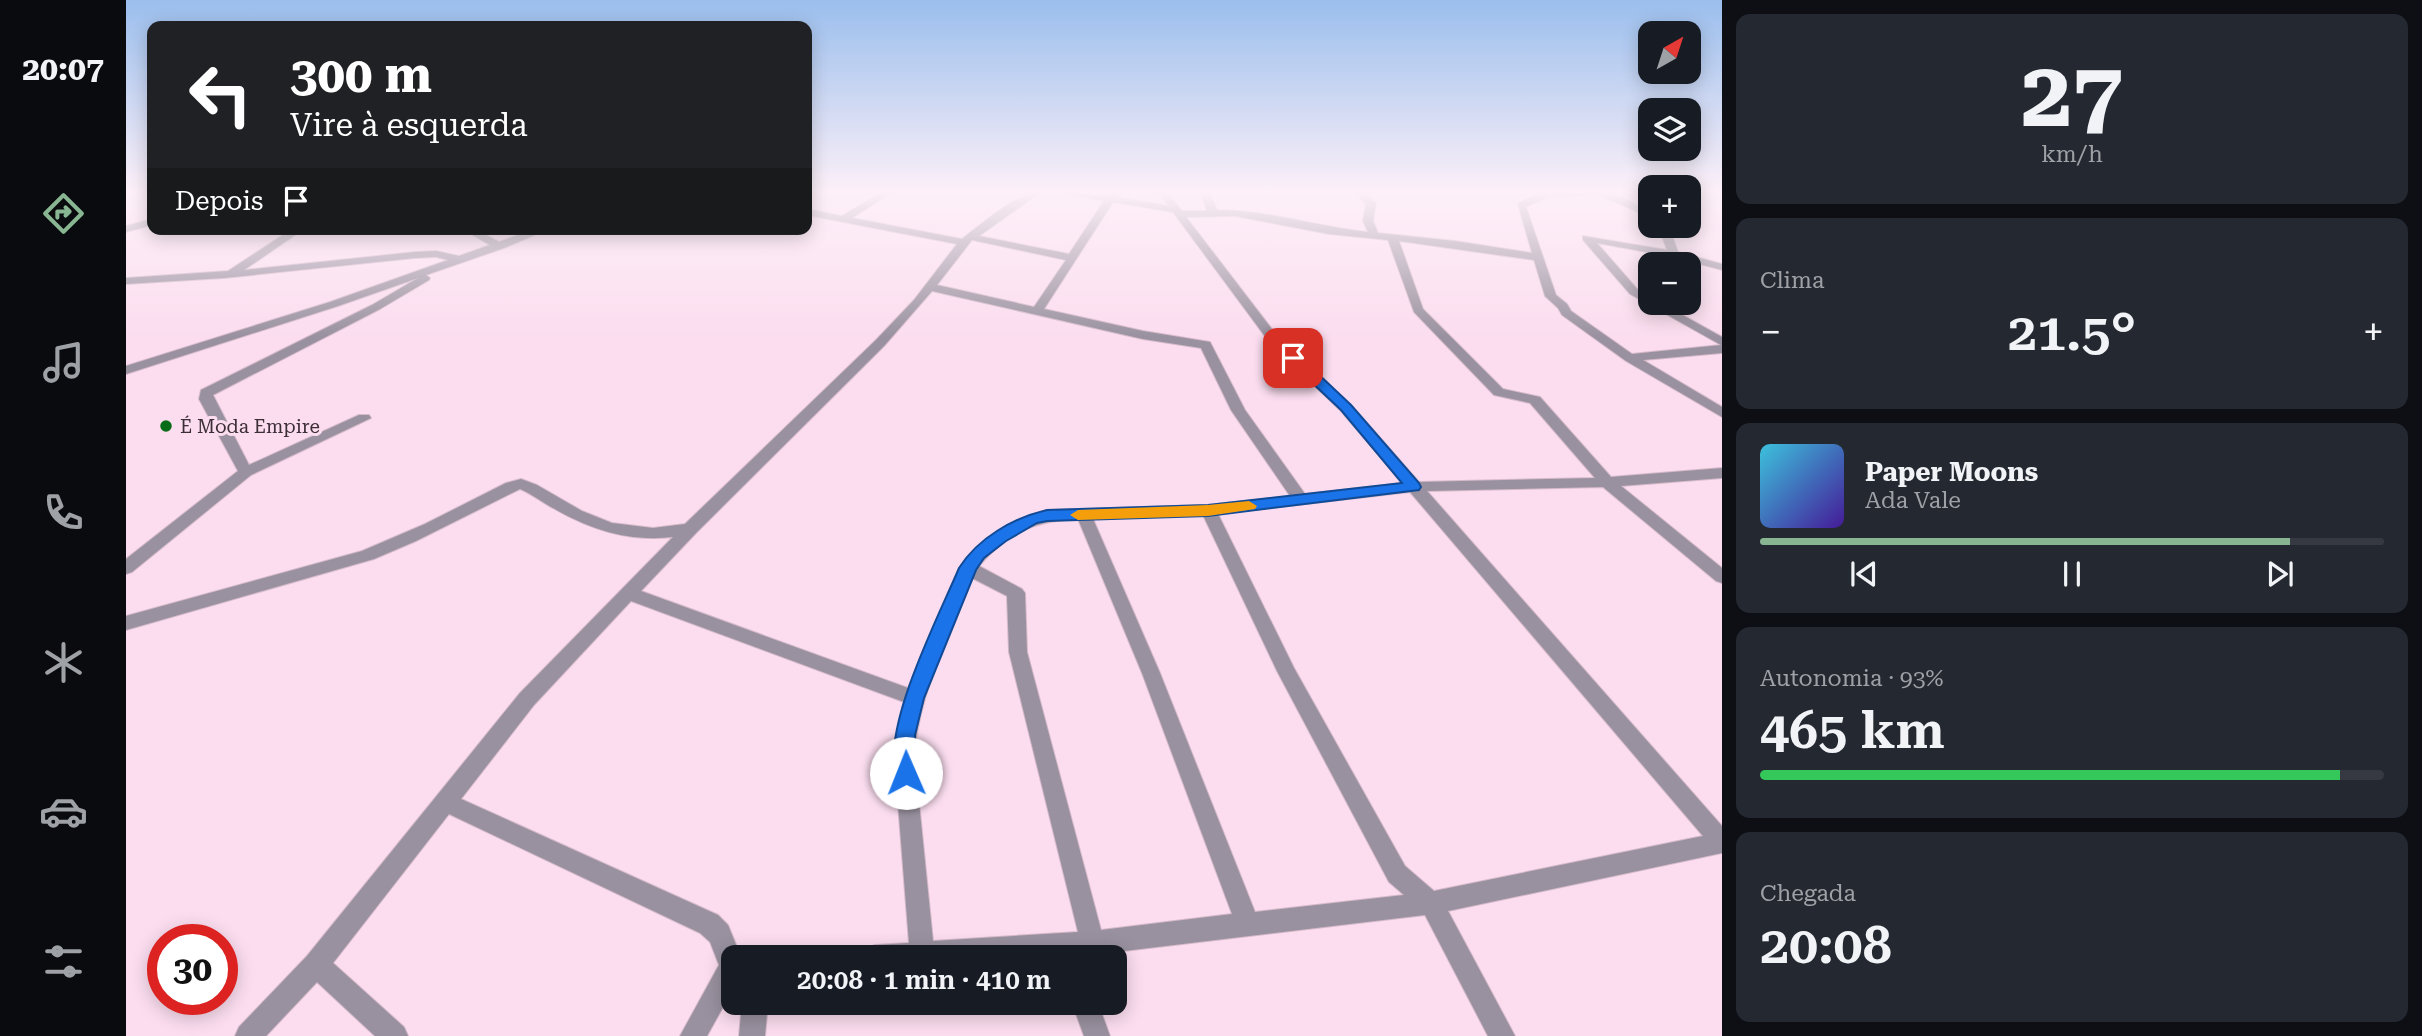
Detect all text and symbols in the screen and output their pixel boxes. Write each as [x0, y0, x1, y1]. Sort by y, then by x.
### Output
north arrow [1638, 21, 1701, 84]
map controls [1638, 21, 1701, 315]
text: 27 [2021, 42, 2123, 148]
text: 300 m [290, 47, 432, 104]
icon: left [175, 49, 266, 140]
text: 20:07 [22, 50, 104, 88]
button: layers [1638, 98, 1701, 161]
text: Vire à esquerda [290, 106, 528, 144]
text: km/h [2041, 141, 2103, 168]
button: + [1638, 175, 1701, 238]
icon: arrive [277, 182, 315, 220]
text: Depois [175, 186, 263, 216]
icon: directions [39, 189, 88, 238]
button: − [1638, 252, 1701, 315]
text: Clima [1760, 267, 1824, 294]
text: 21.5° [2008, 302, 2136, 363]
text: − [1760, 310, 1781, 354]
text: + [2363, 310, 2384, 354]
pin [1263, 328, 1323, 388]
icon: music [39, 338, 88, 387]
icon: arrive [1274, 339, 1312, 377]
place label: É Moda Empire [180, 415, 320, 438]
marker: É Moda Empire [158, 418, 174, 434]
text: Paper Moons [1865, 457, 2038, 487]
text: Ada Vale [1865, 487, 1961, 514]
icon: phone [39, 488, 88, 537]
icon: previous [1845, 555, 1883, 593]
icon: pause [2053, 555, 2091, 593]
icon: next [2261, 555, 2299, 593]
icon: climate [39, 638, 88, 687]
text: Autonomia · 93% [1760, 665, 1944, 692]
text: 465 km [1760, 700, 1945, 761]
position arrow [869, 736, 943, 810]
icon: car [39, 787, 88, 836]
text: Chegada [1760, 880, 1856, 907]
text: 20:08 [1760, 915, 1892, 976]
speed limit sign: 30 [147, 924, 238, 1015]
icon: filters [39, 937, 88, 986]
text: 20:08 · 1 min · 410 m [797, 965, 1051, 995]

